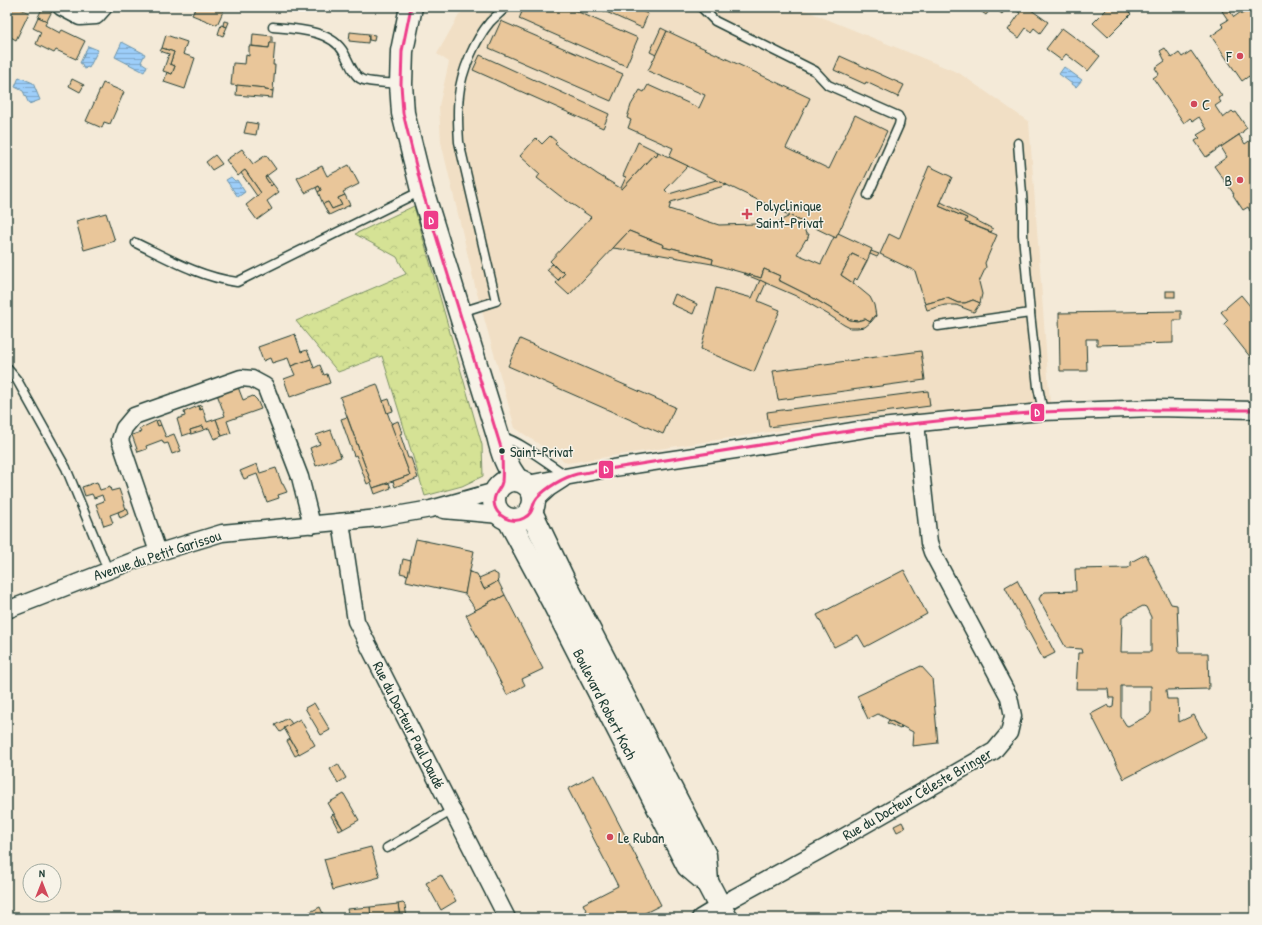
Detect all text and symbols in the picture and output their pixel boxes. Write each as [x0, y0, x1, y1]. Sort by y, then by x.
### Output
place label: F [1225, 46, 1232, 67]
marker: F [1235, 51, 1245, 61]
place label: C [1202, 94, 1210, 115]
marker: C [1189, 99, 1199, 109]
place label: B [1224, 170, 1232, 191]
marker: B [1235, 175, 1245, 185]
place label: Polyclinique Saint-Privat [756, 195, 824, 233]
marker: Polyclinique Saint-Privat [741, 208, 753, 220]
line badge: D [423, 210, 439, 230]
text: D [428, 213, 434, 227]
line badge: D [1030, 403, 1045, 422]
text: D [1034, 405, 1040, 419]
place label: Saint-Privat [510, 442, 573, 461]
marker: Saint-Privat [497, 446, 507, 456]
line badge: D [598, 460, 614, 479]
text: D [603, 462, 609, 476]
street label: Avenue du Petit Garissou [91, 524, 223, 586]
street label: Boulevard Robert Koch [568, 645, 642, 763]
street label: Rue du Docteur Paul Daudé [368, 658, 450, 792]
street label: Rue du Docteur Céleste Bringer [838, 742, 996, 845]
place label: Le Ruban [618, 827, 665, 848]
marker: Le Ruban [605, 832, 615, 842]
north arrow [22, 863, 62, 903]
text: N [39, 866, 45, 880]

